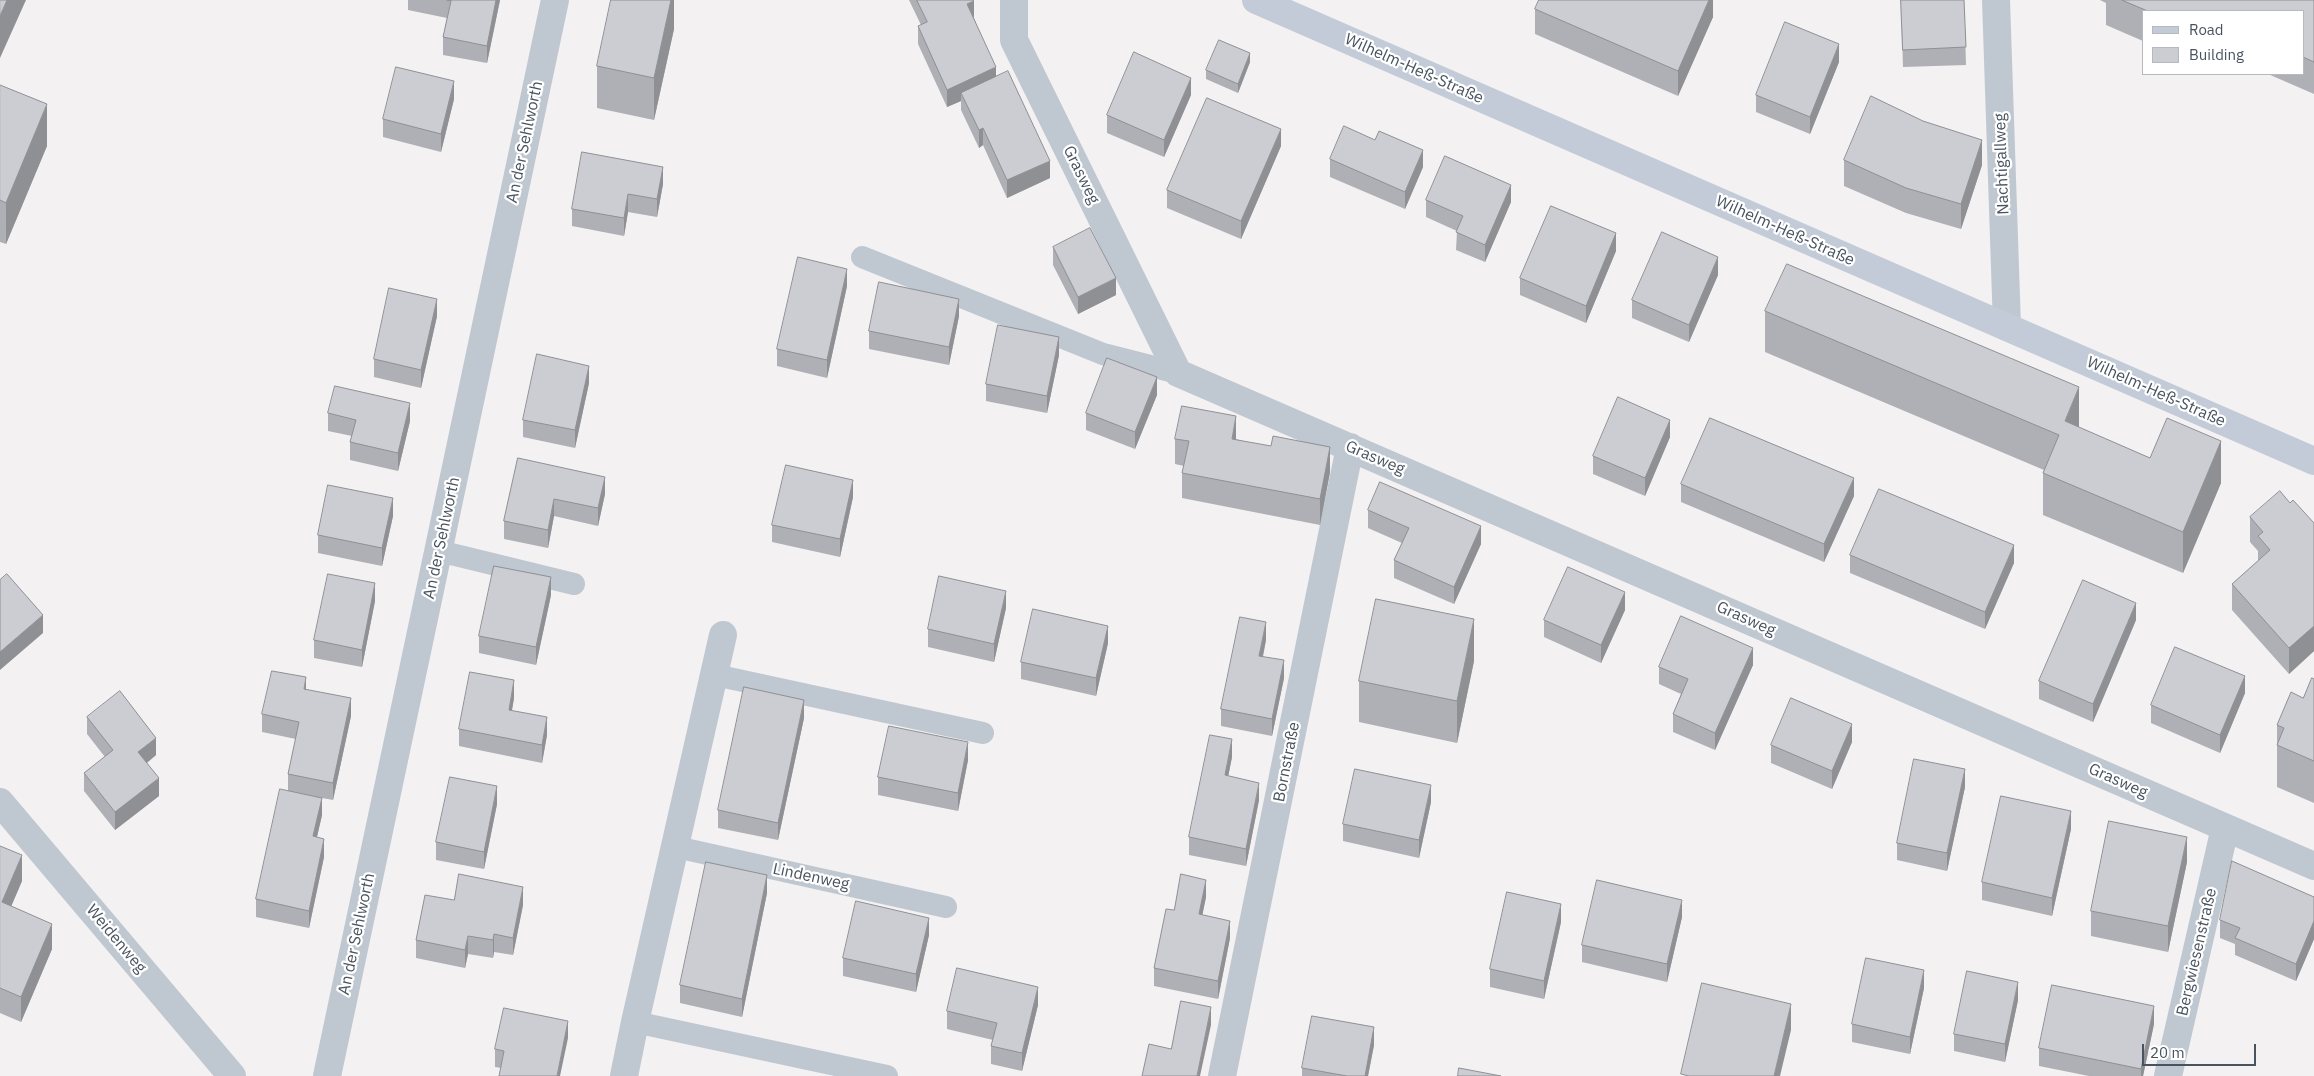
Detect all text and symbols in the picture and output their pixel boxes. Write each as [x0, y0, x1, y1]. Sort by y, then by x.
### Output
legend [2142, 10, 2304, 75]
text: Road [2189, 20, 2224, 39]
street label: Wilhelm-Heß-Straße [1342, 30, 1486, 108]
text: Building [2189, 45, 2244, 64]
street label: An der Sehlworth [503, 79, 547, 205]
street label: Nachtigallweg [1991, 113, 2013, 215]
street label: Grasweg [1059, 143, 1103, 207]
street label: Wilhelm-Heß-Straße [1713, 192, 1857, 270]
street label: Wilhelm-Heß-Straße [2084, 353, 2228, 431]
street label: Grasweg [1342, 437, 1408, 479]
street label: An der Sehlworth [420, 475, 464, 601]
street label: Grasweg [1714, 598, 1778, 640]
street label: Bornstraße [1270, 720, 1304, 804]
street label: Grasweg [2086, 760, 2150, 802]
street label: Lindenweg [771, 860, 851, 894]
street label: An der Sehlworth [335, 871, 379, 997]
street label: Bergwiesenstraße [2173, 886, 2221, 1018]
street label: Weidenweg [82, 901, 150, 977]
scale bar [2144, 1034, 2258, 1066]
text: 20 m [2150, 1043, 2185, 1062]

